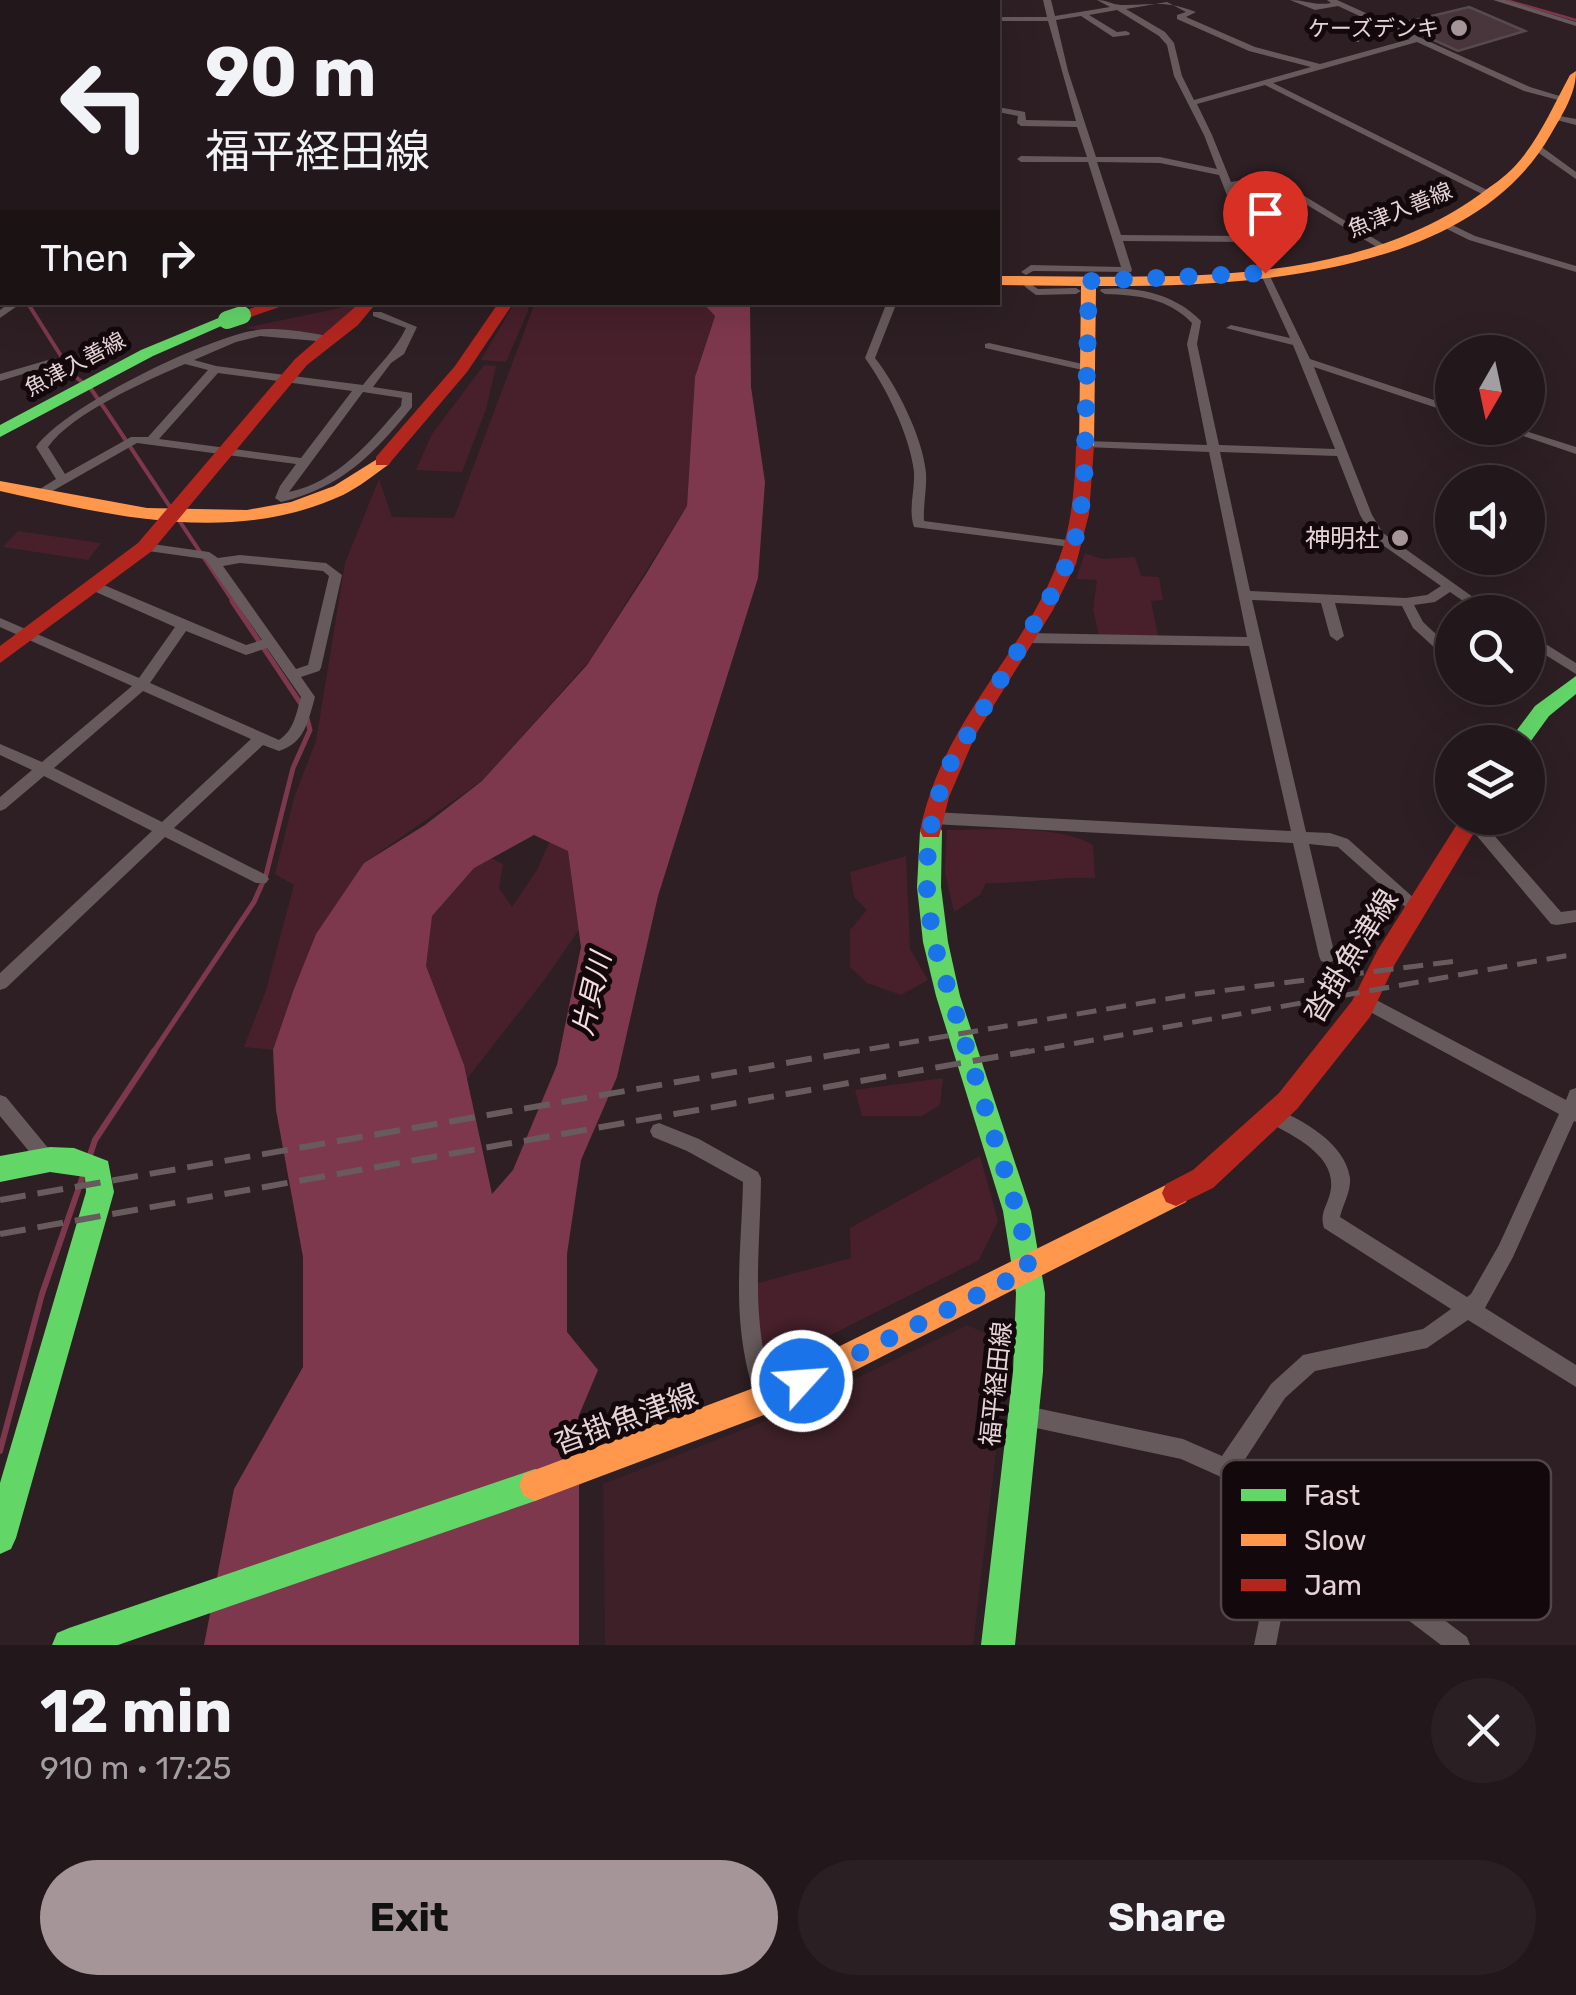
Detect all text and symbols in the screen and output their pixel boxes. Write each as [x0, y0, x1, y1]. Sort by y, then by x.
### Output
place label: ケーズデンキ [1308, 15, 1439, 42]
marker: ケーズデンキ [1448, 17, 1470, 39]
text: 90 m [205, 31, 377, 114]
icon: left [40, 40, 170, 170]
text: 福平経田線 [205, 125, 430, 178]
pin [1223, 171, 1308, 274]
street label: 魚津入善線 [1344, 177, 1456, 243]
icon: arrive [1238, 186, 1293, 241]
icon: right [149, 230, 204, 285]
text: Then [40, 235, 129, 281]
street label: 魚津入善線 [20, 326, 130, 402]
north arrow [1435, 335, 1545, 445]
map controls [1435, 335, 1545, 835]
button: sound [1435, 465, 1545, 575]
place label: 神明社 [1305, 524, 1380, 553]
marker: 神明社 [1389, 527, 1411, 549]
button: search [1435, 595, 1545, 705]
button: layers [1435, 725, 1545, 835]
street label: 沓掛魚津線 [1296, 883, 1406, 1029]
water label: 片貝川 [566, 946, 618, 1039]
street label: 福平経田線 [975, 1320, 1017, 1448]
position arrow [750, 1329, 854, 1433]
street label: 沓掛魚津線 [549, 1376, 703, 1462]
legend [1221, 1460, 1551, 1620]
text: Fast [1304, 1479, 1360, 1512]
text: Slow [1304, 1524, 1366, 1557]
text: Jam [1304, 1569, 1362, 1602]
text: 12 min [40, 1676, 232, 1747]
button: close [1431, 1678, 1536, 1783]
text: 910 m · 17:25 [40, 1749, 232, 1787]
button: Exit [40, 1860, 778, 1975]
button: Share [798, 1860, 1536, 1975]

